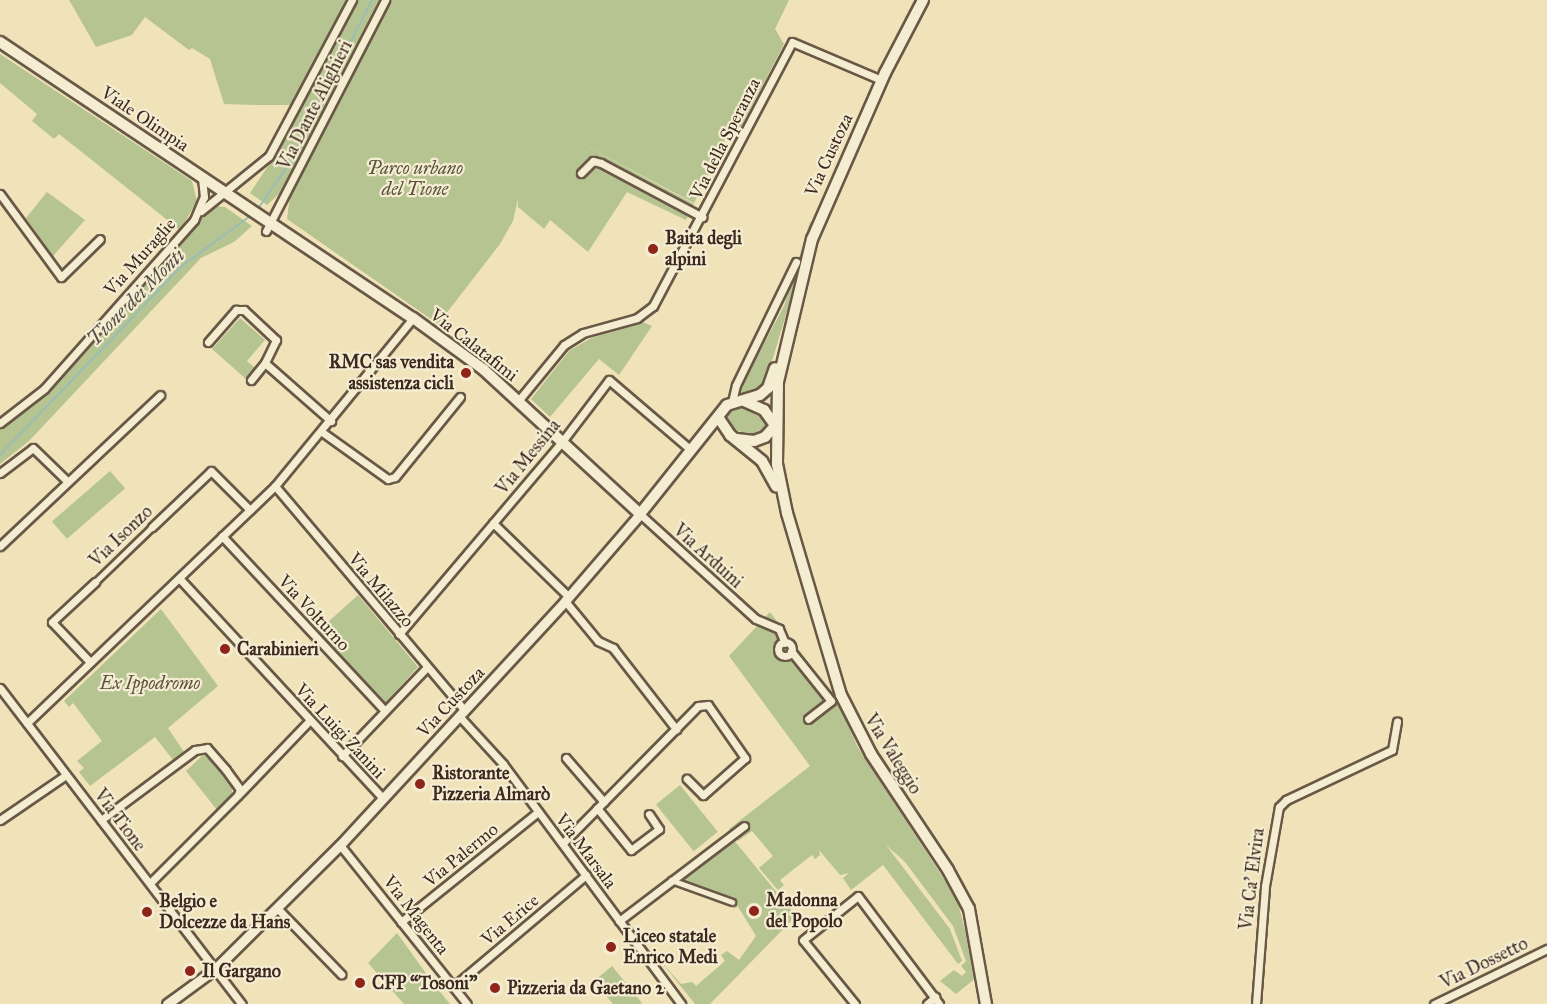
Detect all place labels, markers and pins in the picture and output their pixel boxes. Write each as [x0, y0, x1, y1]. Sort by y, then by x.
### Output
place label: Baita degli alpini [665, 228, 742, 270]
marker: Baita degli alpini [646, 242, 660, 256]
place label: RMC sas vendita assistenza cicli [329, 352, 454, 394]
marker: RMC sas vendita assistenza cicli [459, 366, 473, 380]
place label: Carabinieri [237, 638, 319, 660]
marker: Carabinieri [218, 642, 232, 656]
place label: Ristorante Pizzeria Almarò [432, 763, 550, 806]
marker: Ristorante Pizzeria Almarò [413, 777, 427, 791]
place label: Madonna del Popolo [766, 890, 843, 932]
place label: Belgio e Dolcezze da Hans [159, 891, 290, 934]
marker: Madonna del Popolo [747, 904, 761, 918]
marker: Belgio e Dolcezze da Hans [140, 905, 154, 919]
place label: Liceo statale Enrico Medi [623, 926, 718, 968]
marker: Liceo statale Enrico Medi [604, 940, 618, 954]
place label: Il Gargano [202, 960, 281, 982]
marker: Il Gargano [183, 964, 197, 978]
place label: CFP “Tosoni” [372, 972, 477, 994]
marker: CFP “Tosoni” [353, 976, 367, 990]
place label: Pizzeria da Gaetano 2 [507, 977, 664, 999]
marker: Pizzeria da Gaetano 2 [488, 981, 502, 995]

